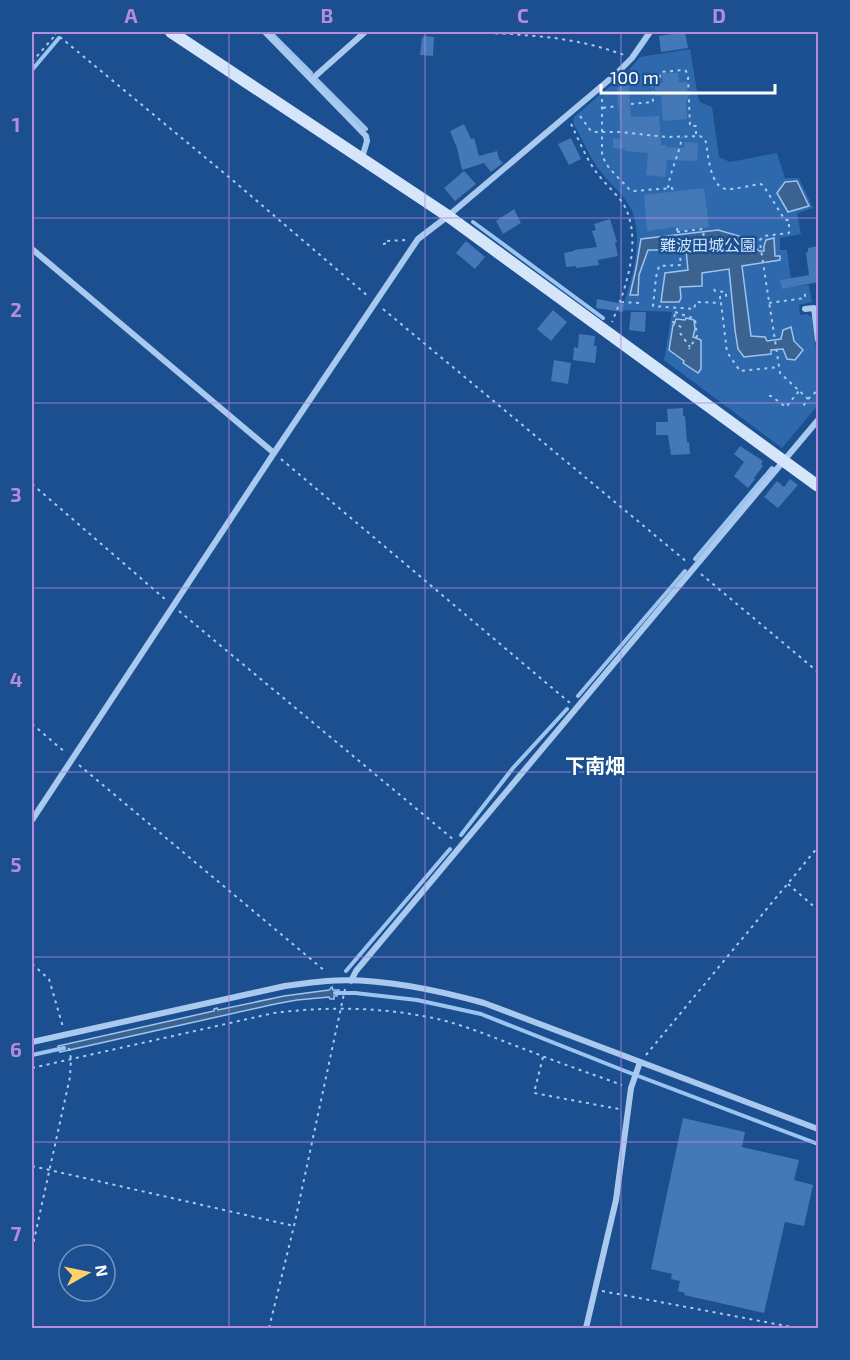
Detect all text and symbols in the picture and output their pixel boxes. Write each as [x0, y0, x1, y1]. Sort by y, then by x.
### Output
text: A [124, 3, 138, 27]
text: B [321, 3, 333, 27]
text: C [517, 3, 529, 27]
text: D [712, 3, 726, 27]
scale bar [601, 57, 775, 95]
text: 100 m [610, 66, 659, 88]
text: 1 [12, 112, 20, 136]
park label: 難波田城公園 [660, 235, 756, 254]
text: 2 [10, 297, 22, 321]
text: 3 [10, 482, 22, 506]
text: 4 [10, 667, 23, 691]
district label: 下南畑 [565, 753, 625, 777]
text: 5 [10, 852, 22, 876]
text: 6 [10, 1037, 22, 1061]
text: 7 [11, 1221, 22, 1245]
north arrow [57, 1243, 117, 1303]
text: N [92, 1263, 113, 1278]

